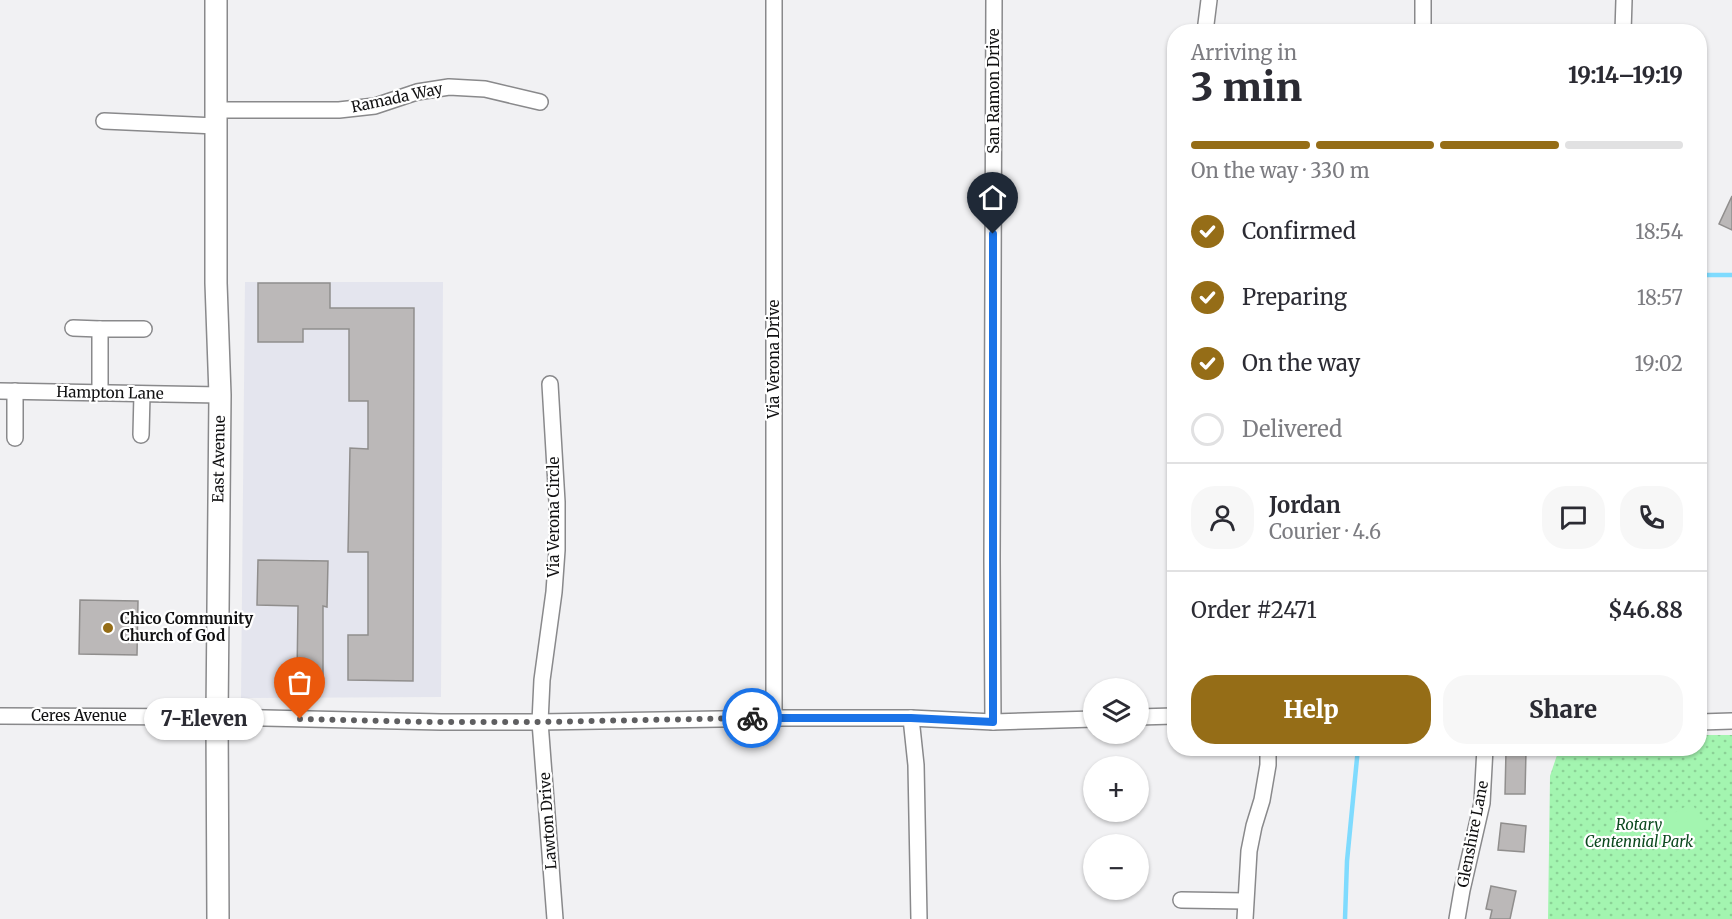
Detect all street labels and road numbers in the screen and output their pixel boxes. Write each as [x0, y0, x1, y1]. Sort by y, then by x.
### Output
street label: San Ramon Drive [984, 28, 1003, 154]
street label: Ramada Way [349, 78, 445, 116]
street label: Via Verona Drive [764, 299, 783, 419]
street label: Hampton Lane [56, 382, 164, 403]
street label: East Avenue [208, 415, 229, 503]
street label: Via Verona Circle [544, 456, 563, 578]
street label: Ceres Avenue [31, 706, 127, 725]
street label: Lawton Drive [535, 772, 560, 870]
street label: Glenshire Lane [1453, 779, 1492, 889]

